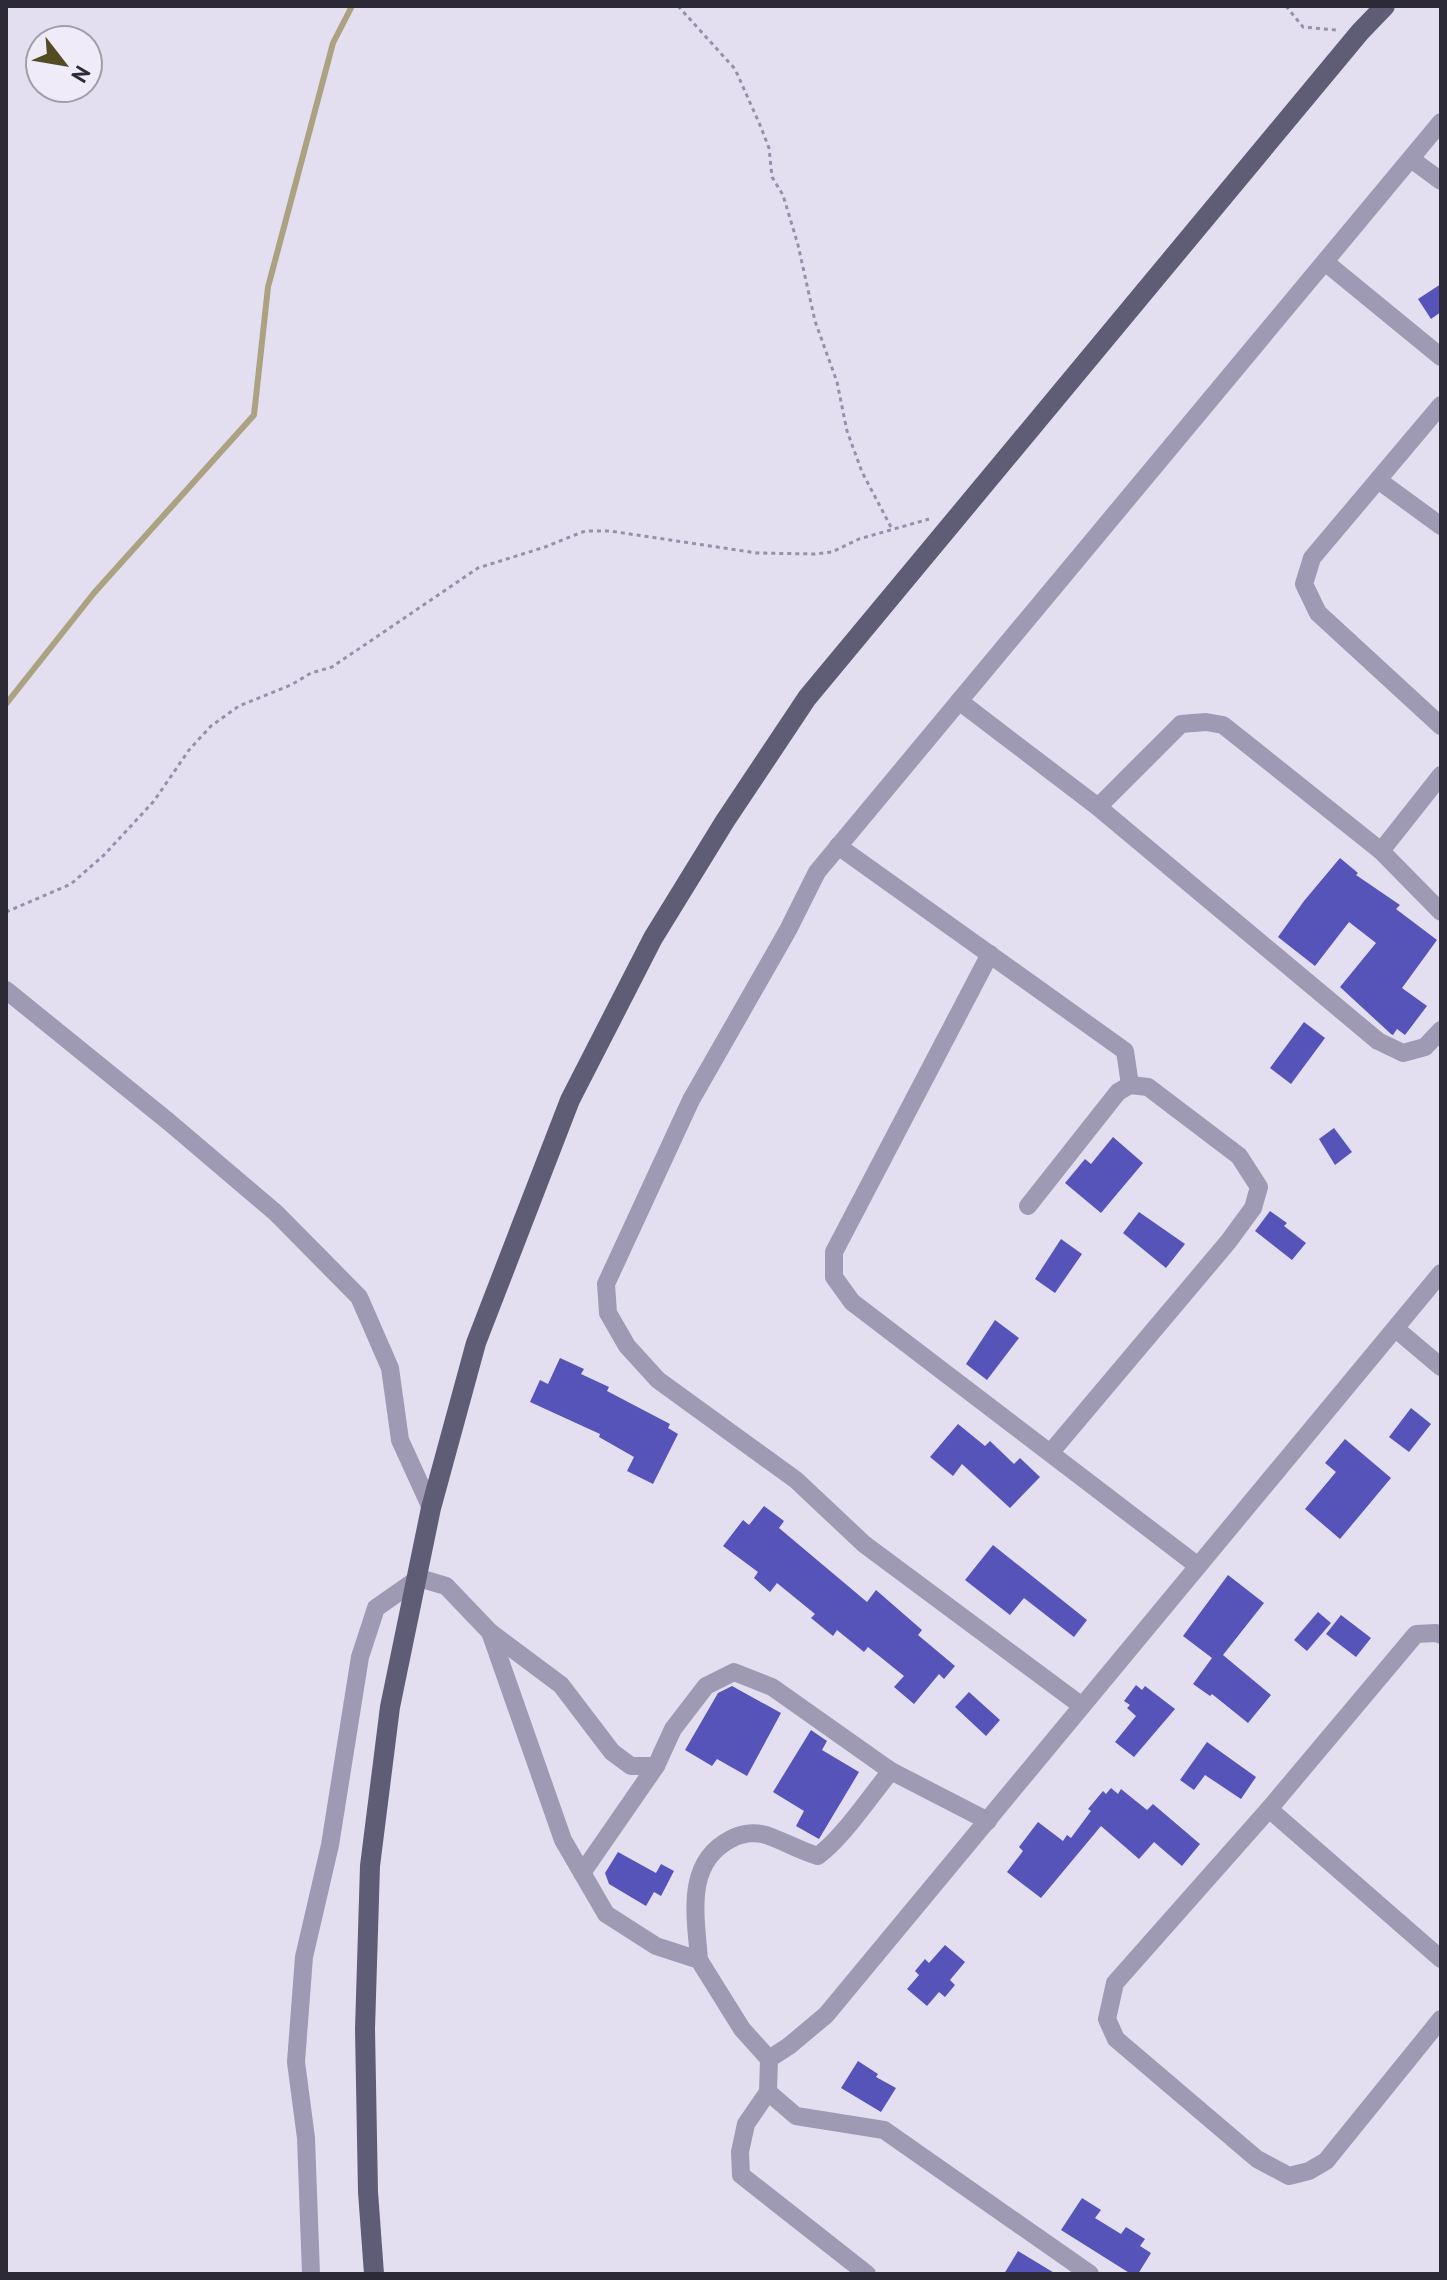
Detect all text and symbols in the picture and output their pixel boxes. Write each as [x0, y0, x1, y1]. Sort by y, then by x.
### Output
north arrow [24, 24, 104, 104]
text: N [65, 61, 97, 88]

